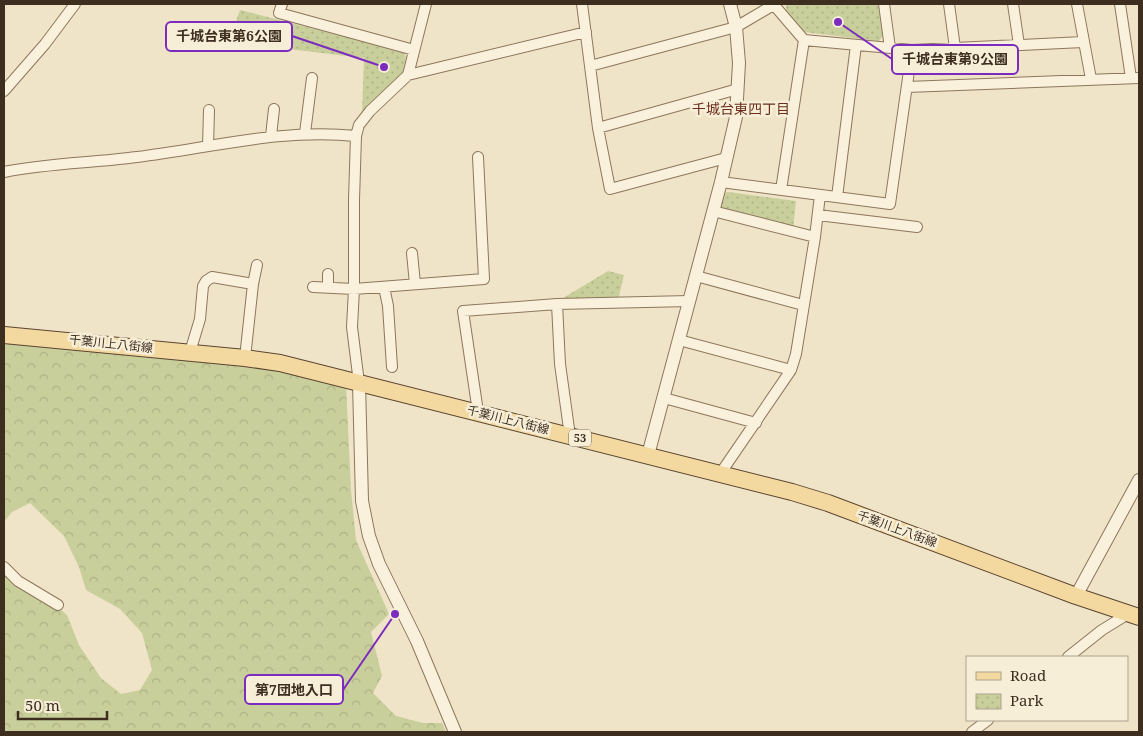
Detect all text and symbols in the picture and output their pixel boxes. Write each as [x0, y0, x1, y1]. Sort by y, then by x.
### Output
callout: 千城台東第6公園 [166, 22, 292, 51]
text: 千城台東第6公園 [176, 26, 282, 45]
callout: 千城台東第9公園 [892, 45, 1018, 74]
text: 千城台東第9公園 [902, 49, 1008, 68]
district label: 千城台東四丁目 [692, 99, 790, 118]
street label: 千葉川上八街線 [68, 331, 154, 356]
street label: 千葉川上八街線 [465, 401, 551, 438]
road number: 53 [569, 429, 591, 446]
street label: 千葉川上八街線 [855, 506, 940, 551]
legend [966, 656, 1128, 721]
text: Road [1010, 665, 1046, 685]
callout: 第7団地入口 [245, 675, 343, 704]
text: 第7団地入口 [255, 680, 333, 699]
scale bar [18, 688, 106, 720]
text: Park [1010, 690, 1044, 710]
text: 50 m [25, 695, 60, 715]

